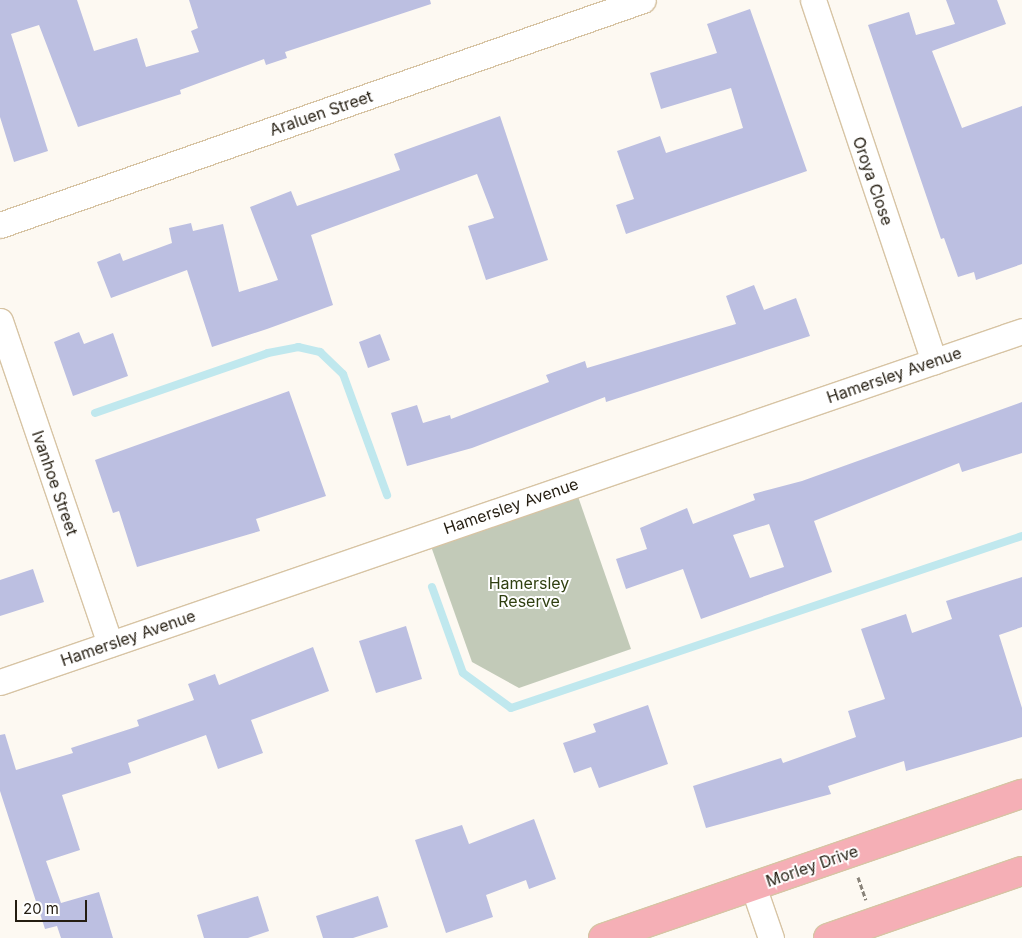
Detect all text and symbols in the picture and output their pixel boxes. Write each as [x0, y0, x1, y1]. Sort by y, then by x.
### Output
street label: Araluen Street [267, 86, 375, 140]
street label: Oroya Close [849, 134, 897, 228]
street label: Hamersley Avenue [824, 343, 964, 407]
street label: Ivanhoe Street [28, 428, 82, 538]
street label: Hamersley Avenue [441, 474, 581, 538]
park label: Hamersley Reserve [489, 573, 569, 611]
street label: Hamersley Avenue [58, 606, 198, 670]
street label: Morley Drive [763, 841, 861, 891]
scale bar [18, 890, 90, 922]
text: 20 m [23, 899, 59, 918]

